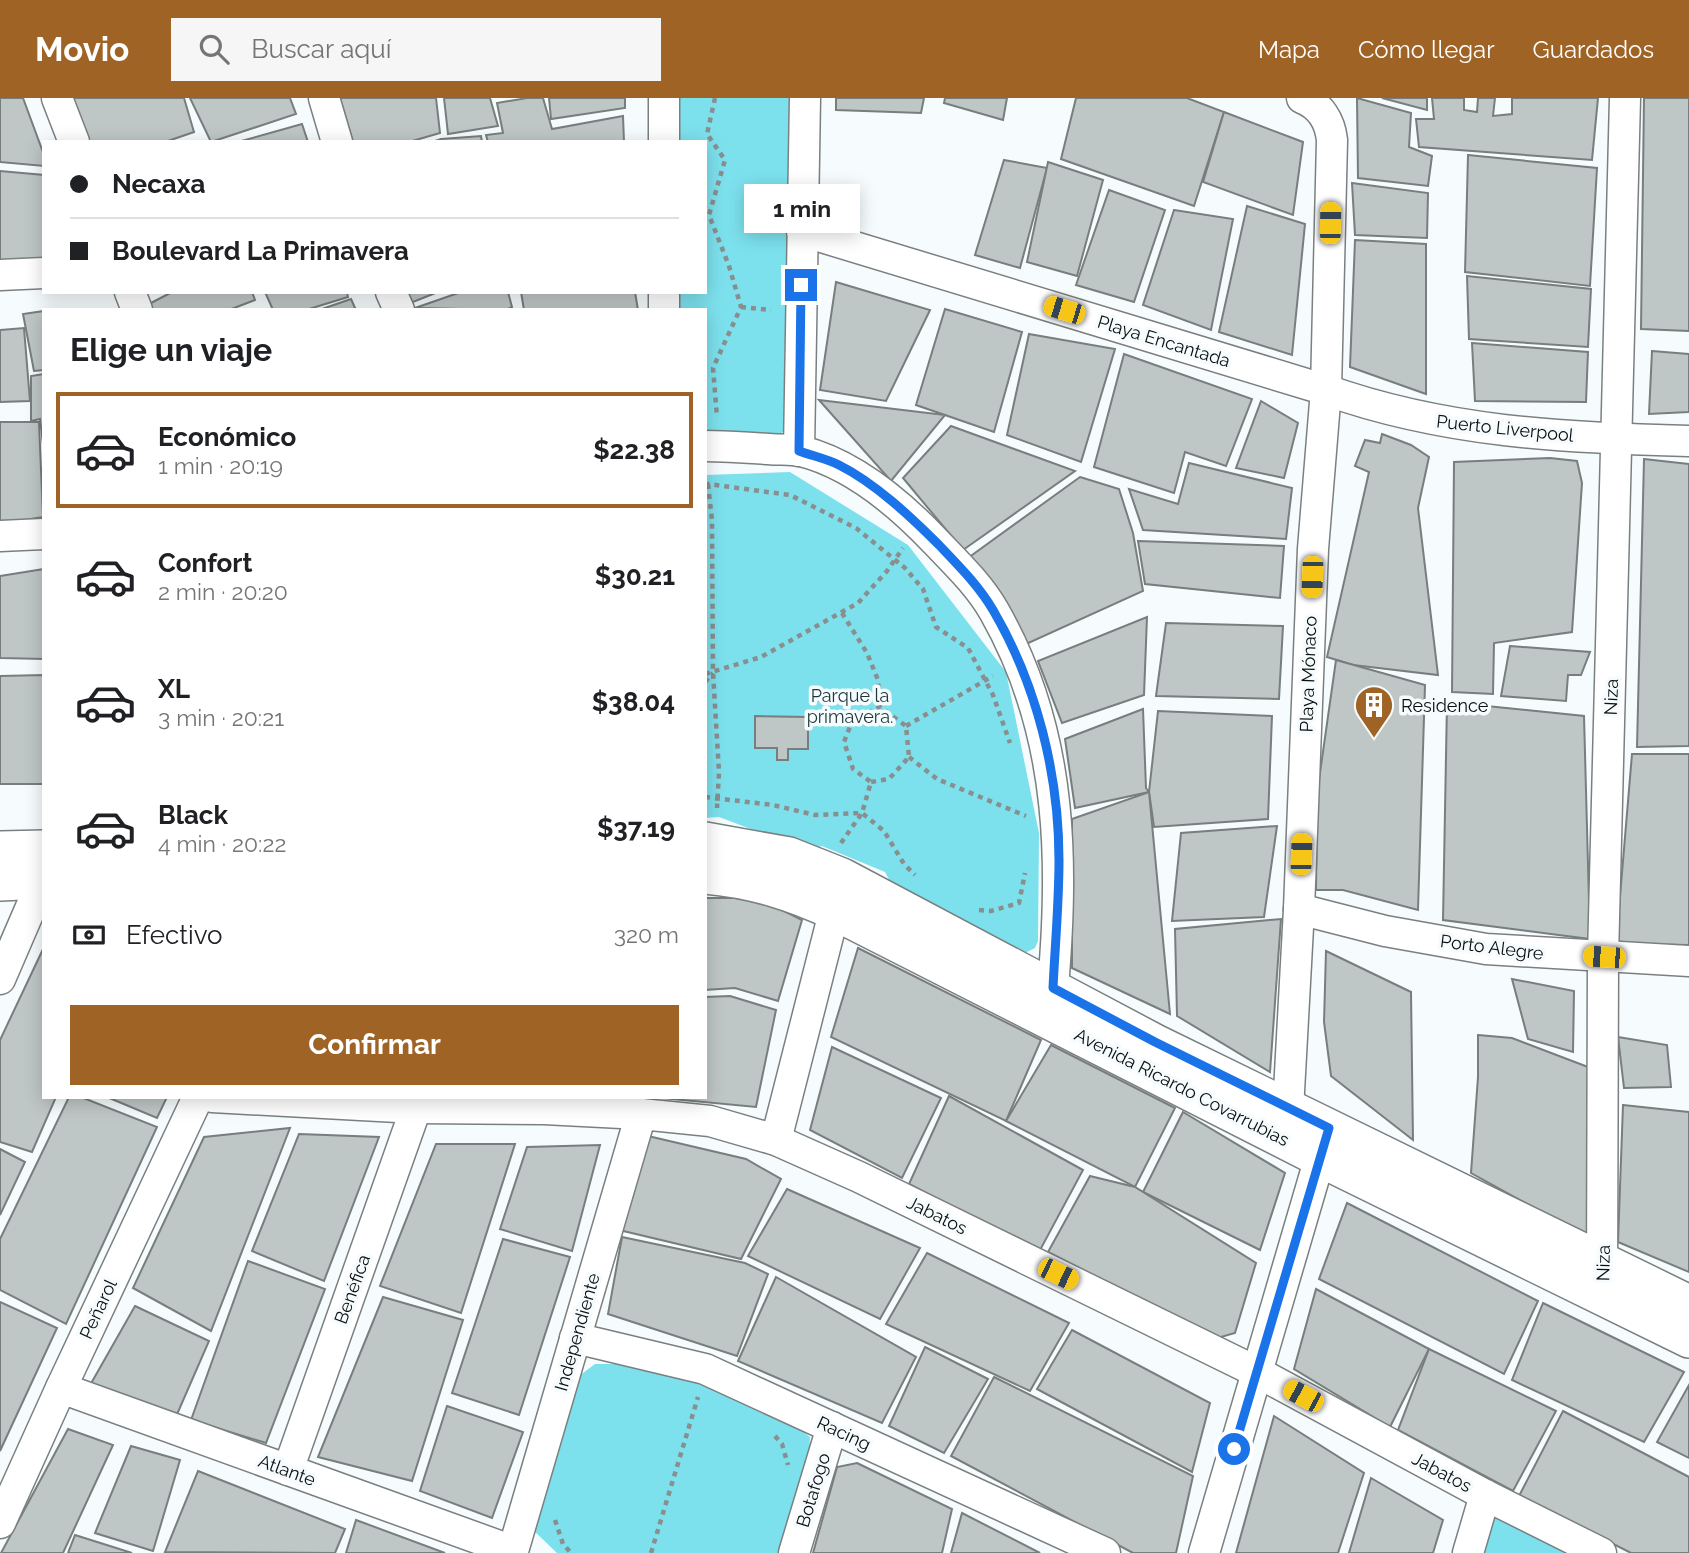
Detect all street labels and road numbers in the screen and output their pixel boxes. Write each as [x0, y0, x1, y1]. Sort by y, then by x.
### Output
street label: Playa Encantada [1095, 311, 1233, 371]
street label: Puerto Liverpool [1435, 410, 1575, 446]
street label: Playa Mónaco [1295, 615, 1321, 733]
street label: Niza [1600, 678, 1622, 716]
street label: Porto Alegre [1439, 930, 1545, 964]
street label: Avenida Ricardo Covarrubias [1071, 1024, 1293, 1151]
street label: Jabatos [903, 1191, 971, 1239]
street label: Niza [1592, 1245, 1614, 1281]
street label: Benéfica [330, 1251, 374, 1327]
street label: Independiente [550, 1270, 604, 1393]
street label: Peñarol [75, 1276, 121, 1342]
street label: Racing [814, 1411, 874, 1455]
street label: Jabatos [1409, 1448, 1476, 1497]
street label: Atlante [256, 1450, 319, 1490]
street label: Botafogo [792, 1450, 834, 1530]

